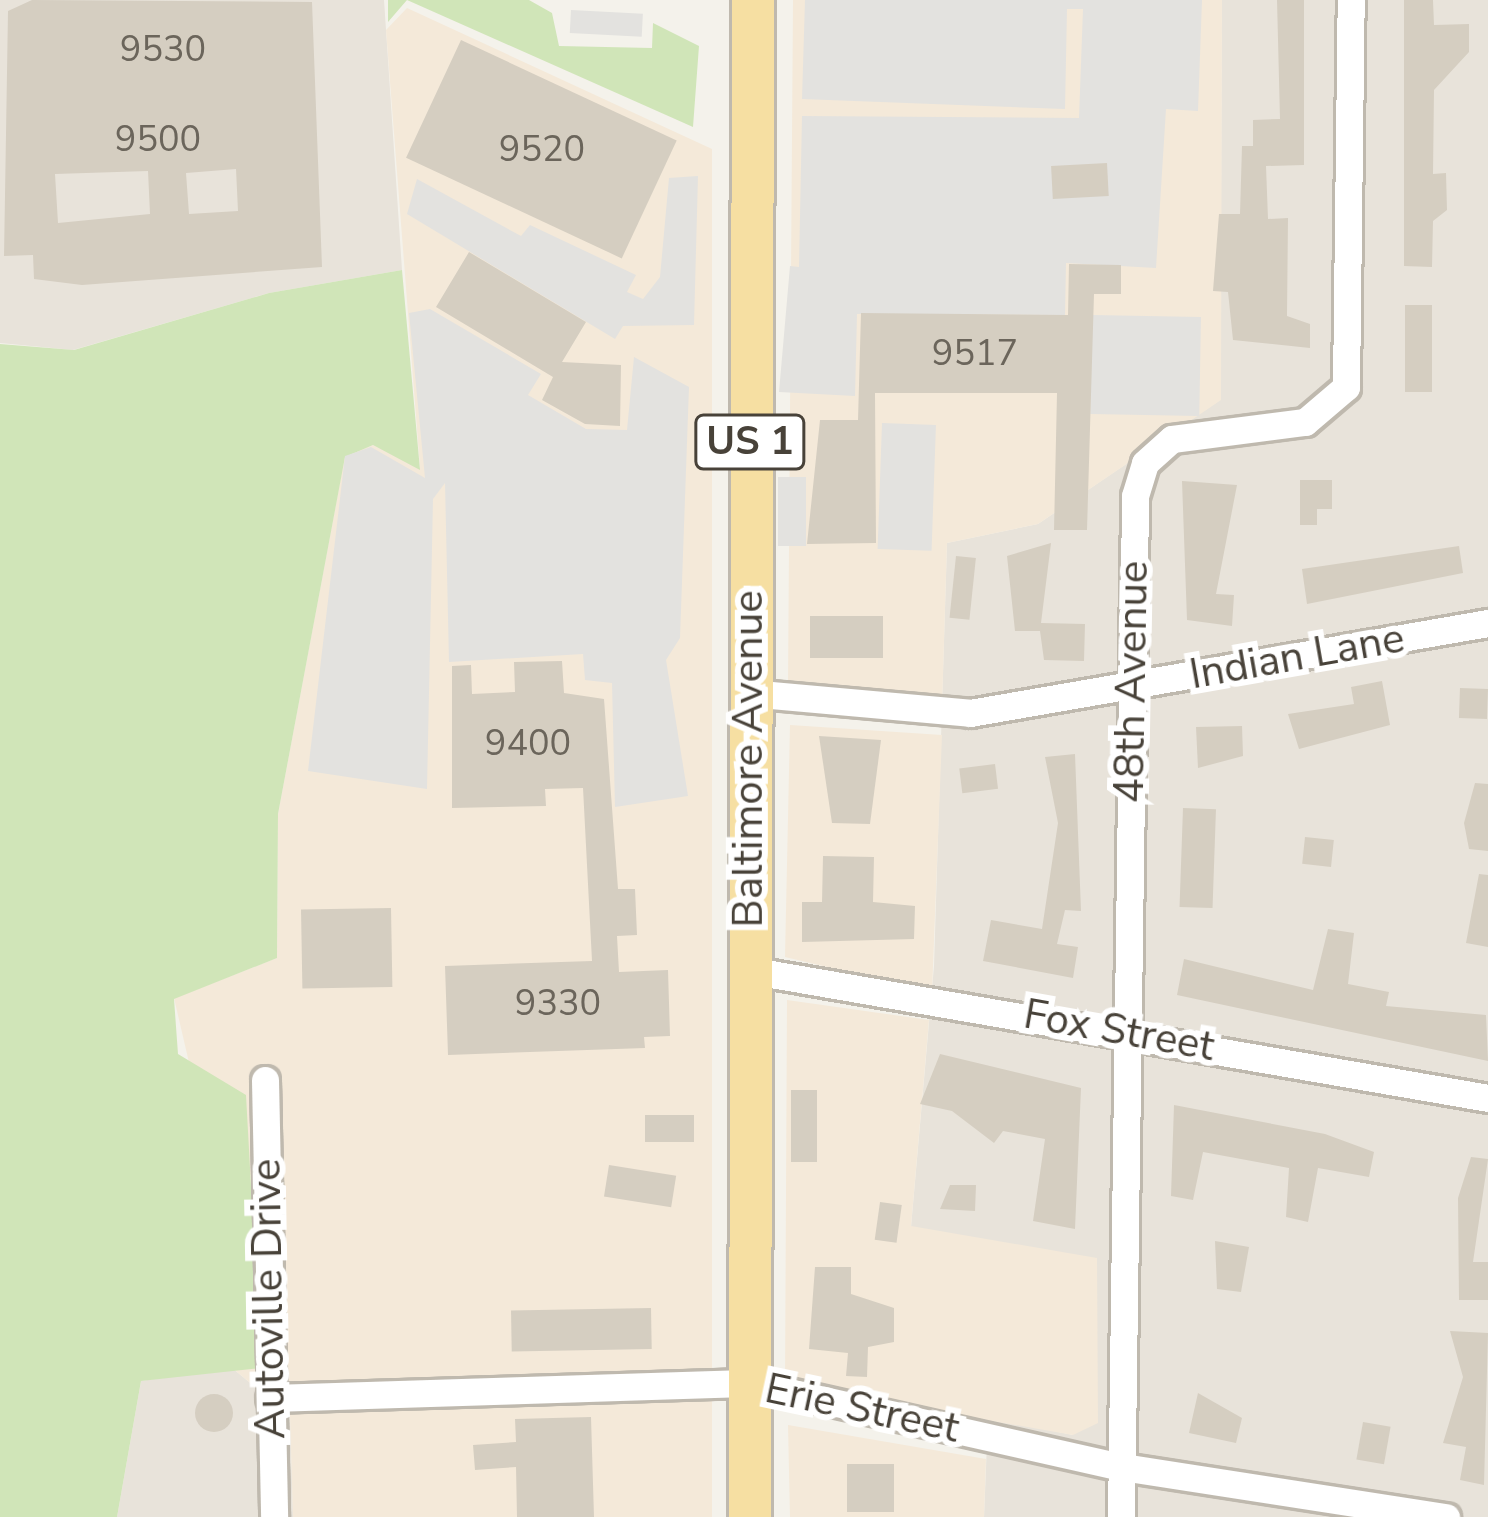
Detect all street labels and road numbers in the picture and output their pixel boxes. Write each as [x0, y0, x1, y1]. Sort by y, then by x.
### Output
road number: US 1 [693, 409, 807, 475]
street label: 48th Avenue [1105, 560, 1159, 804]
street label: Baltimore Avenue [724, 590, 774, 928]
street label: Indian Lane [1186, 613, 1408, 701]
street label: Fox Street [1020, 989, 1218, 1073]
street label: Autoville Drive [241, 1158, 297, 1440]
street label: Erie Street [760, 1364, 964, 1454]

